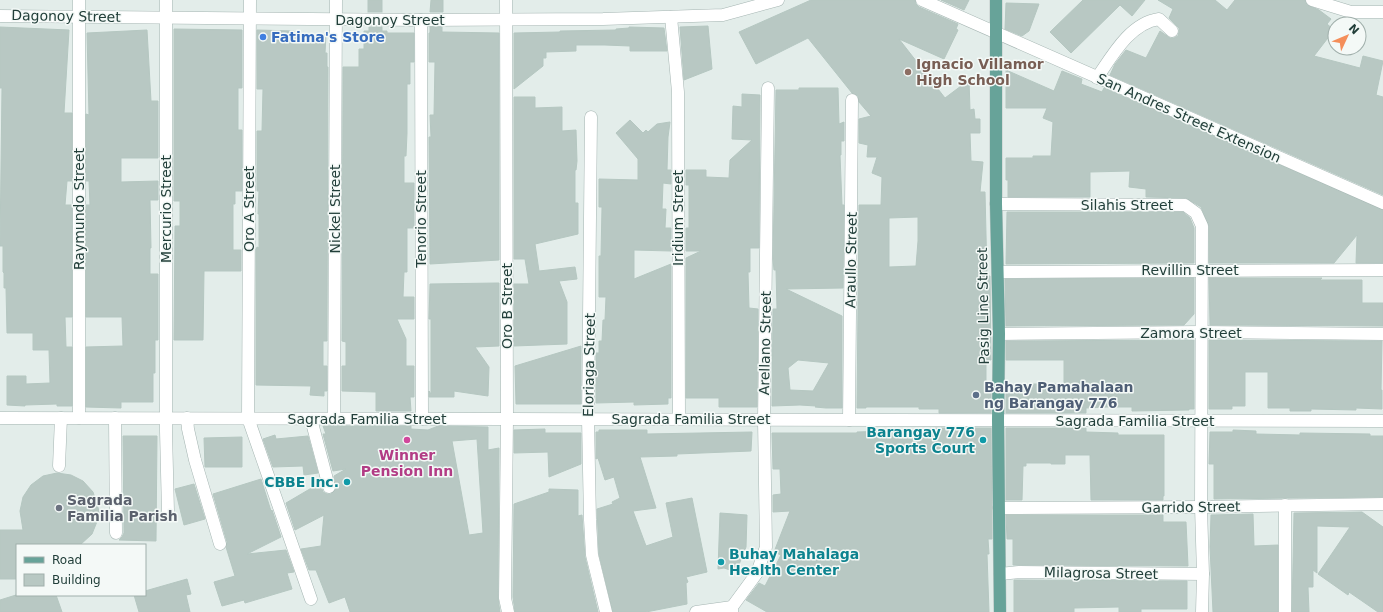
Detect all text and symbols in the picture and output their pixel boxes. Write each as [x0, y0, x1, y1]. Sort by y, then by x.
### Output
street label: Dagonoy Street [11, 7, 121, 25]
street label: Dagonoy Street [335, 12, 445, 28]
north arrow [1327, 16, 1367, 56]
text: N [1346, 22, 1362, 37]
place label: Fatima's Store [271, 29, 385, 45]
marker: Fatima's Store [258, 32, 268, 42]
place label: Ignacio Villamor High School [916, 56, 1044, 88]
marker: Ignacio Villamor High School [903, 67, 913, 77]
street label: San Andres Street Extension [1095, 70, 1283, 166]
street label: Raymundo Street [71, 147, 87, 270]
street label: Mercurio Street [158, 155, 174, 263]
street label: Nickel Street [327, 164, 343, 254]
street label: Oro A Street [241, 165, 257, 252]
street label: Iridium Street [670, 169, 686, 266]
street label: Tenorio Street [413, 170, 429, 269]
street label: Silahis Street [1081, 197, 1174, 213]
street label: Araullo Street [842, 211, 860, 308]
street label: Pasig Line Street [974, 247, 992, 365]
street label: Oro B Street [499, 262, 515, 349]
street label: Revillin Street [1141, 262, 1239, 278]
street label: Arellano Street [756, 290, 774, 395]
street label: Eloriaga Street [580, 312, 598, 417]
street label: Zamora Street [1140, 325, 1242, 341]
place label: Bahay Pamahalaan ng Barangay 776 [984, 379, 1134, 411]
marker: Bahay Pamahalaan ng Barangay 776 [971, 390, 981, 400]
street label: Sagrada Familia Street [288, 411, 447, 427]
street label: Sagrada Familia Street [612, 411, 771, 427]
street label: Sagrada Familia Street [1056, 413, 1215, 429]
place label: Barangay 776 Sports Court [866, 424, 975, 456]
marker: Winner Pension Inn [402, 435, 412, 445]
marker: Barangay 776 Sports Court [978, 435, 988, 445]
place label: Winner Pension Inn [361, 447, 453, 479]
place label: CBBE Inc. [264, 474, 339, 490]
marker: CBBE Inc. [342, 477, 352, 487]
place label: Sagrada Familia Parish [67, 492, 178, 524]
street label: Garrido Street [1141, 498, 1241, 516]
marker: Sagrada Familia Parish [54, 503, 64, 513]
legend [16, 544, 146, 596]
place label: Buhay Mahalaga Health Center [729, 546, 859, 578]
text: Road [52, 553, 82, 567]
marker: Buhay Mahalaga Health Center [716, 557, 726, 567]
street label: Milagrosa Street [1044, 564, 1159, 582]
text: Building [52, 573, 101, 587]

